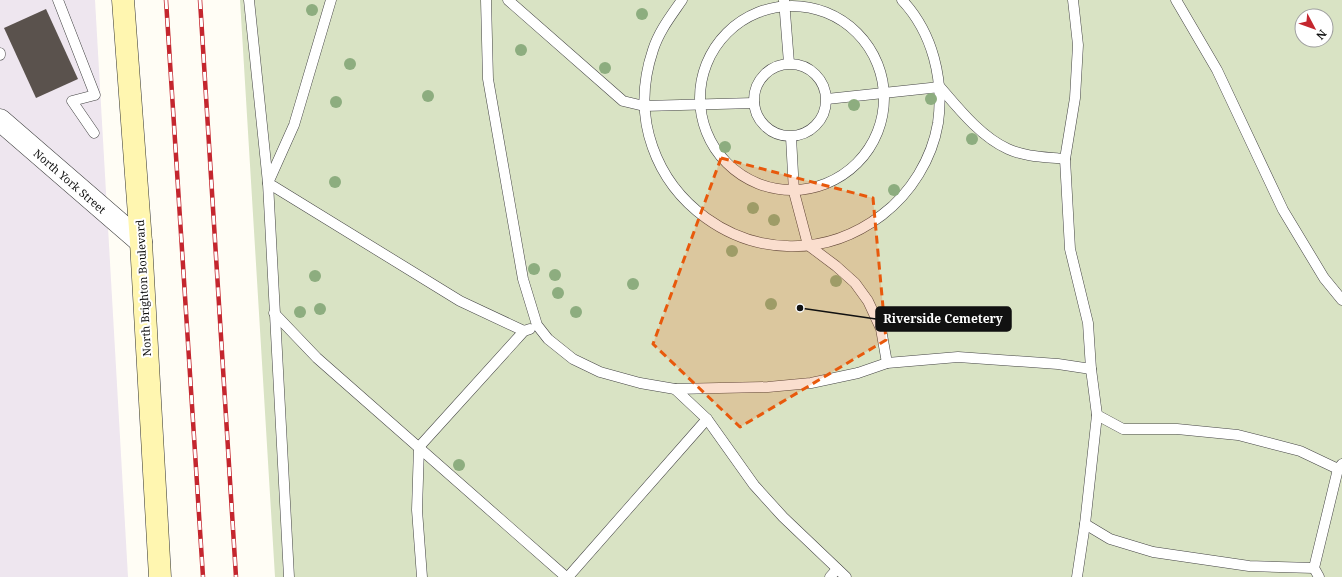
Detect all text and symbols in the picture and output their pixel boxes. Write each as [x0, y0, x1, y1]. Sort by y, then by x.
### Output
north arrow [1294, 8, 1334, 48]
text: N [1313, 27, 1330, 43]
street label: North York Street [31, 145, 109, 217]
street label: North Brighton Boulevard [132, 219, 154, 357]
callout: Riverside Cemetery [876, 307, 1011, 331]
text: Riverside Cemetery [883, 310, 1003, 327]

